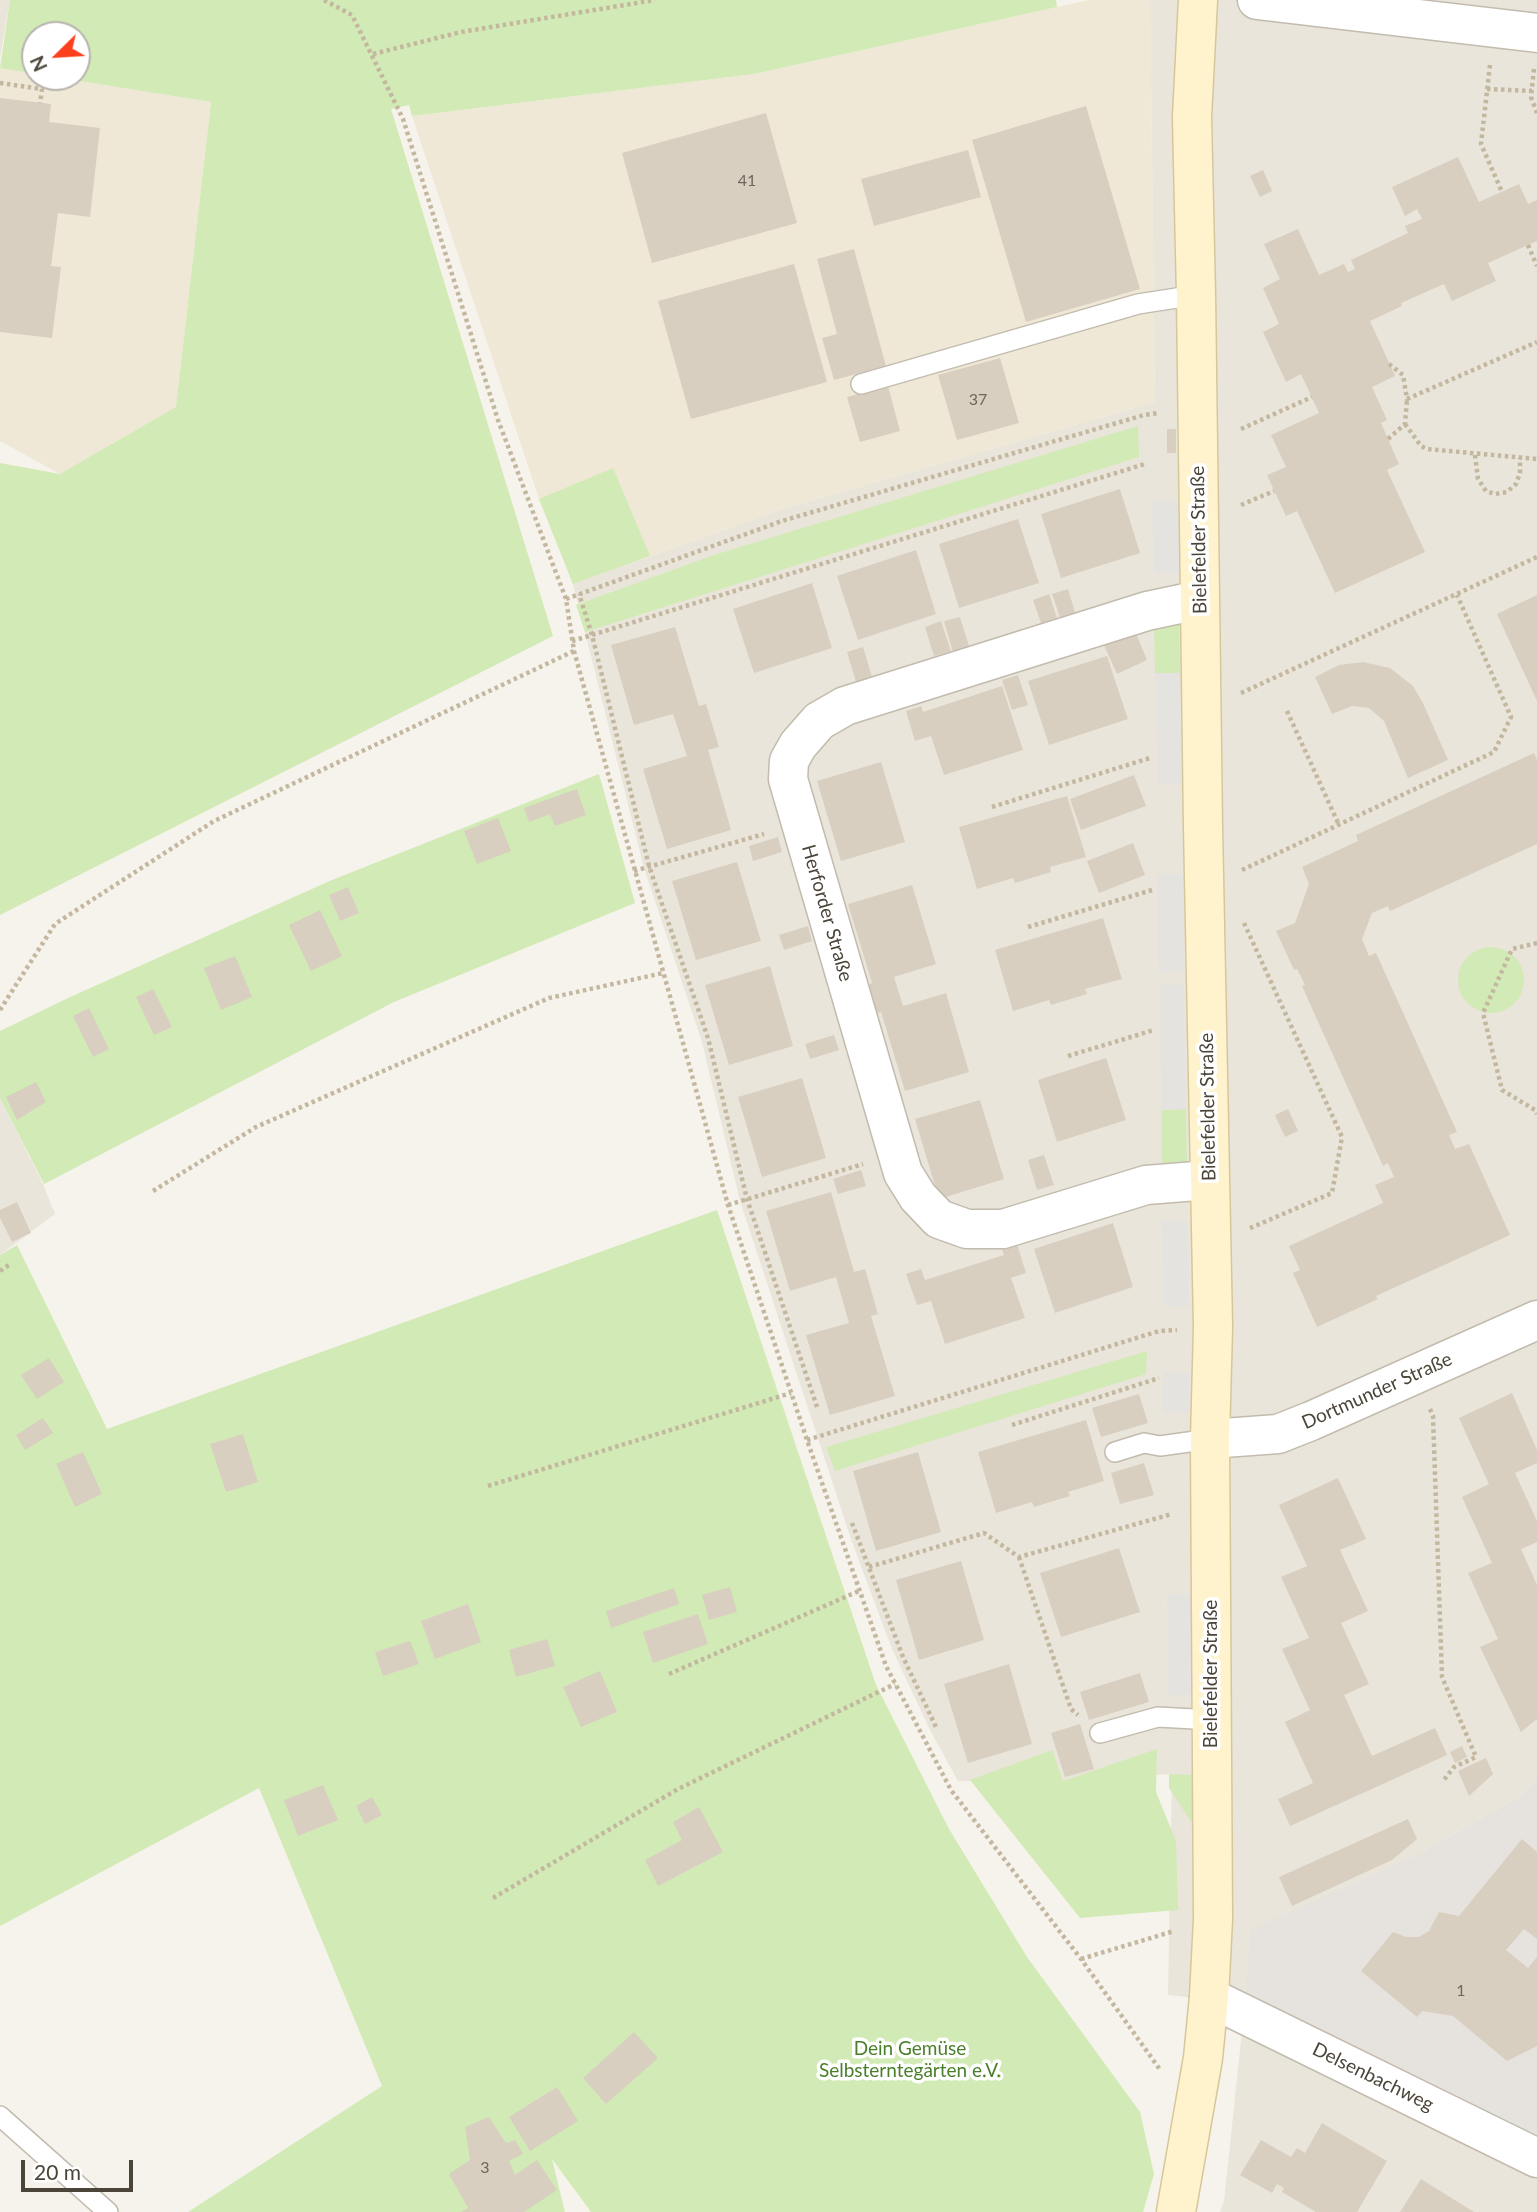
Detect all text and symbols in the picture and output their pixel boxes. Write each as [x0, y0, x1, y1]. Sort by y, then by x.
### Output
north arrow [21, 21, 91, 91]
text: N [25, 53, 52, 75]
house number: 41 [738, 171, 756, 191]
house number: 37 [969, 390, 987, 410]
street label: Bielefelder Straße [1186, 466, 1212, 614]
street label: Herforder Straße [797, 842, 857, 984]
street label: Bielefelder Straße [1195, 1033, 1221, 1181]
street label: Dortmunder Straße [1298, 1348, 1456, 1434]
street label: Bielefelder Straße [1200, 1600, 1222, 1748]
house number: 1 [1456, 1981, 1466, 2001]
park label: Dein Gemüse Selbsterntegärten e.V. [819, 2038, 1001, 2082]
street label: Delsenbachweg [1309, 2038, 1437, 2116]
scale bar [24, 2146, 136, 2190]
house number: 3 [480, 2158, 490, 2178]
text: 20 m [34, 2159, 81, 2184]

